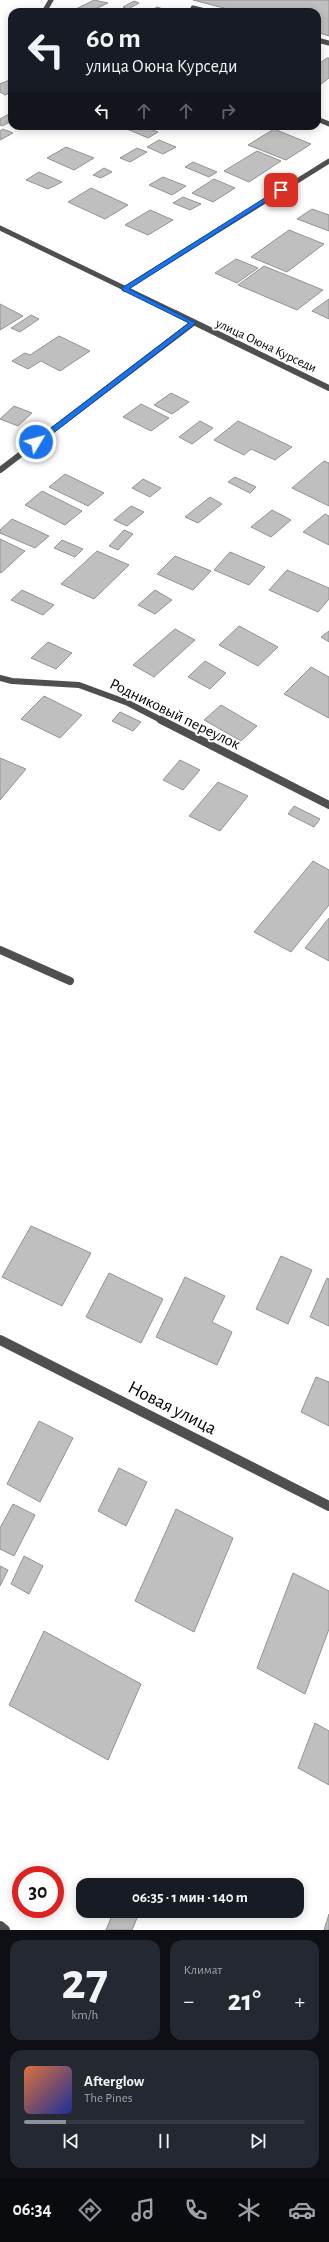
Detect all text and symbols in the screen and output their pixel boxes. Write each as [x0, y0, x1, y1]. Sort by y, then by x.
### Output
icon: left [20, 24, 72, 76]
text: 60 m [86, 25, 141, 53]
text: улица Оюна Курседи [86, 58, 238, 76]
icon: left [91, 100, 113, 122]
icon: ahead [133, 100, 155, 122]
icon: ahead [175, 100, 197, 122]
icon: right [217, 100, 239, 122]
pin [264, 173, 298, 207]
icon: arrive [270, 179, 292, 201]
street label: улица Оюна Курседи [213, 317, 318, 375]
position arrow [15, 421, 57, 463]
street label: Родниковый переулок [107, 675, 243, 754]
street label: Новая улица [125, 1378, 220, 1439]
speed limit sign: 30 [12, 1866, 64, 1918]
text: 06:35 · 1 мин · 140 m [132, 1890, 248, 1905]
text: 27 [61, 1956, 108, 2008]
text: Климат [184, 1964, 222, 1977]
text: 21° [227, 1986, 261, 2016]
text: − [184, 1990, 194, 2012]
text: + [294, 1990, 305, 2012]
text: km/h [71, 2009, 98, 2022]
text: Afterglow [84, 2074, 144, 2089]
text: The Pines [84, 2092, 133, 2105]
icon: previous [60, 2130, 82, 2152]
icon: pause [153, 2130, 175, 2152]
icon: next [247, 2130, 269, 2152]
icon: directions [76, 2196, 104, 2224]
icon: music [129, 2196, 157, 2224]
icon: phone [182, 2196, 210, 2224]
icon: climate [235, 2196, 263, 2224]
icon: car [288, 2196, 316, 2224]
text: 06:34 [12, 2201, 52, 2219]

